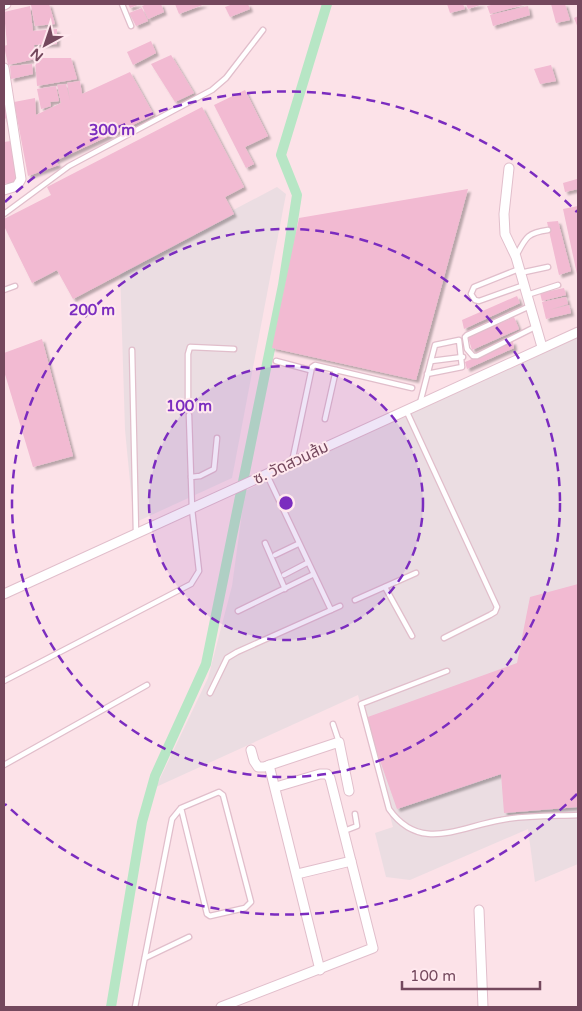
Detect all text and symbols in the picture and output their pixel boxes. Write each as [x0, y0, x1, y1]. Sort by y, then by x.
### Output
north arrow [20, 20, 70, 70]
text: N [27, 44, 47, 65]
text: 300 m [89, 121, 135, 139]
text: 200 m [69, 301, 115, 319]
text: 100 m [166, 397, 212, 415]
street label: ซ. วัดสวนส้ม [250, 437, 332, 489]
centre of rings [277, 494, 295, 512]
scale bar [402, 958, 540, 990]
text: 100 m [410, 967, 456, 985]

